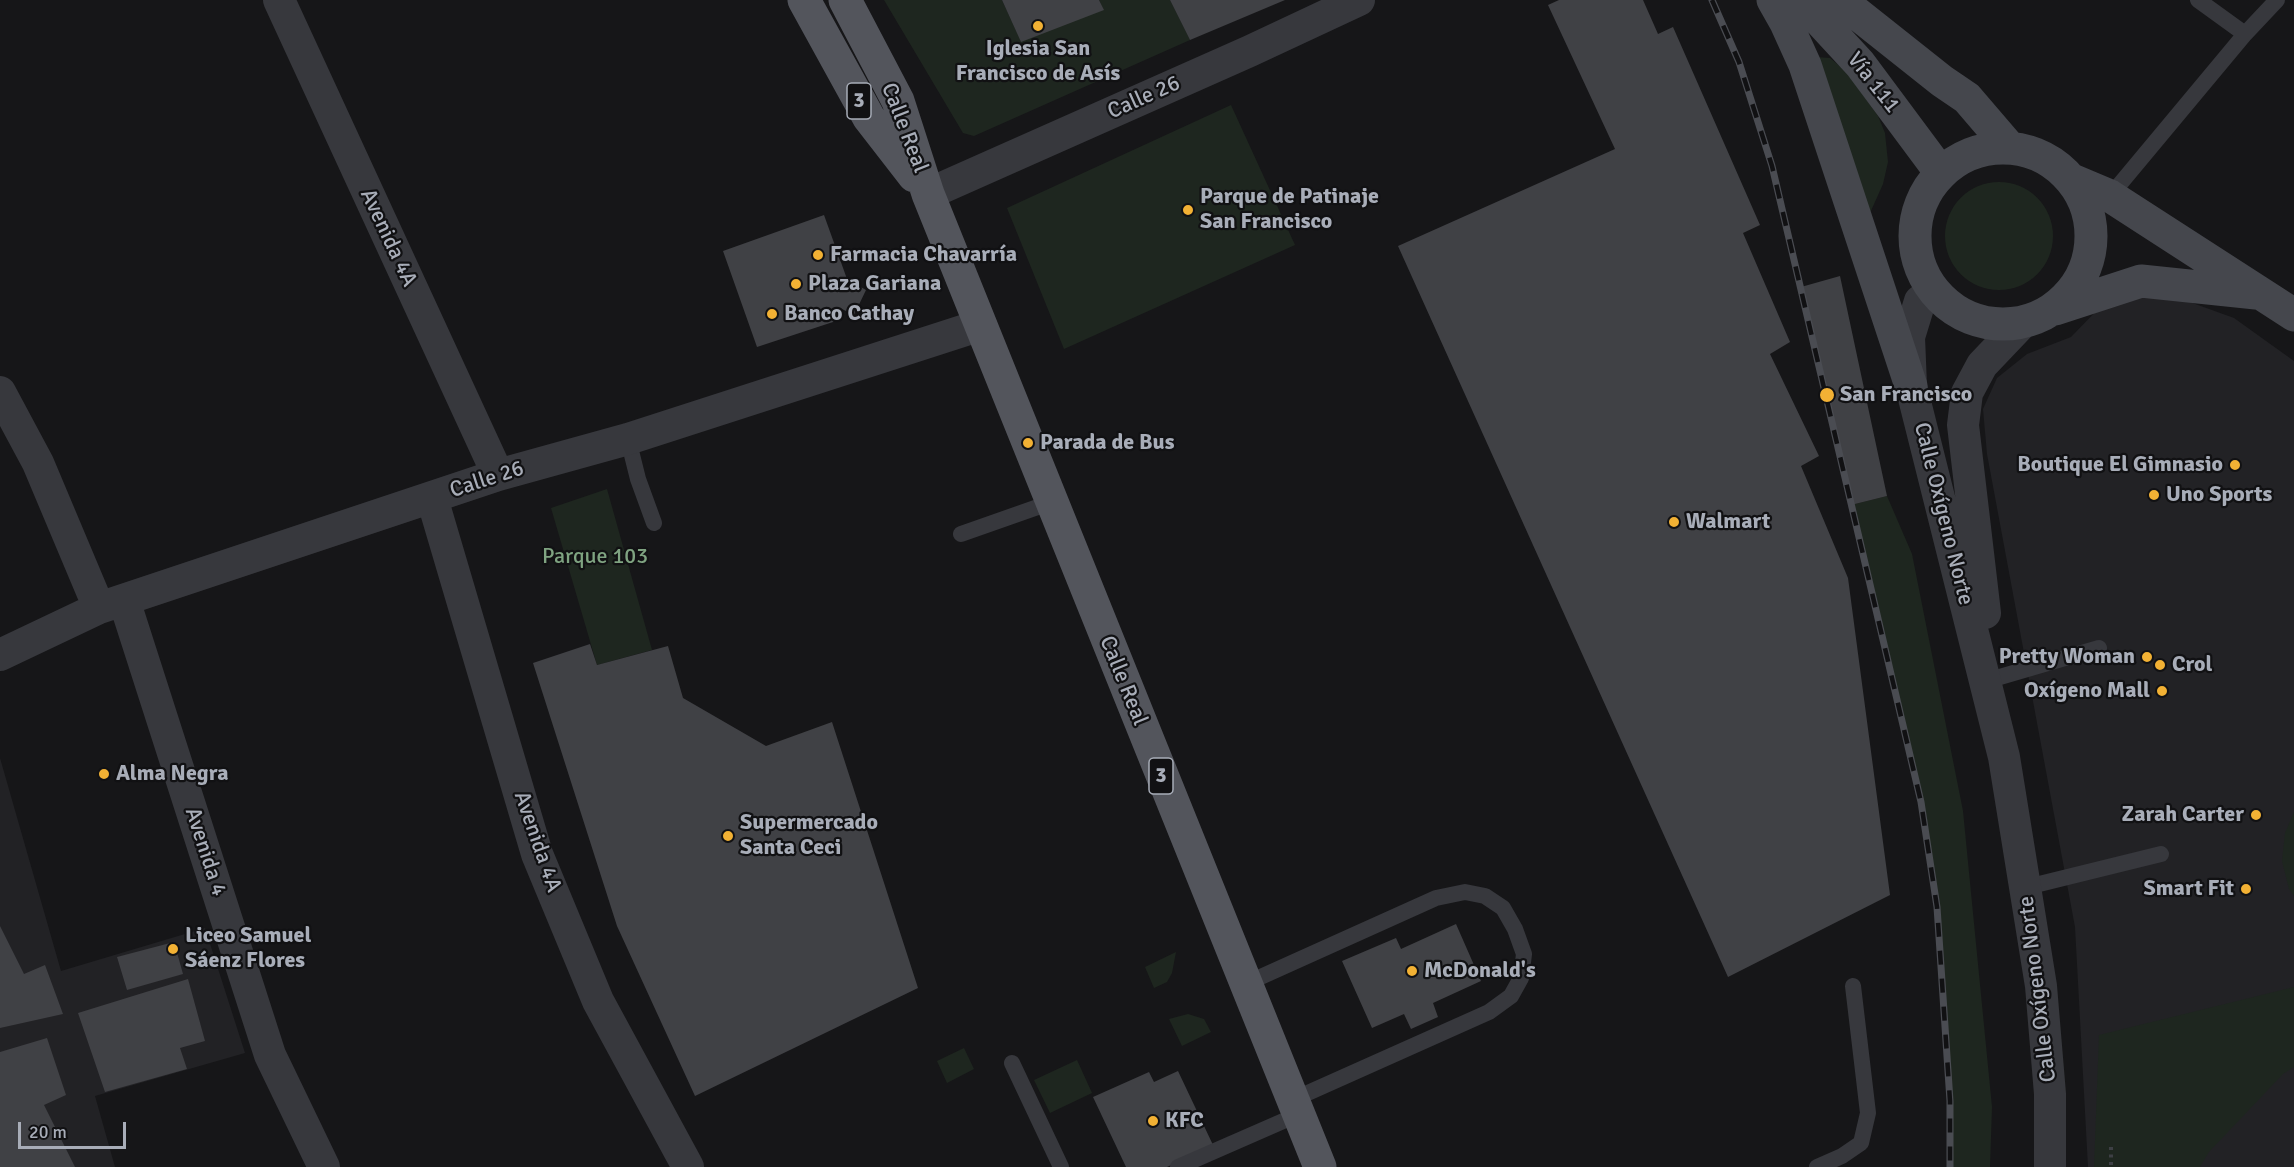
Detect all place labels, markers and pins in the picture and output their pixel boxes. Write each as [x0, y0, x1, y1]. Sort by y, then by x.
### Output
marker: Iglesia San Francisco de Asís [1031, 19, 1045, 33]
place label: Iglesia San Francisco de Asís [956, 36, 1120, 88]
place label: Parque de Patinaje San Francisco [1200, 184, 1379, 236]
marker: Parque de Patinaje San Francisco [1181, 203, 1195, 217]
place label: Farmacia Chavarría [830, 242, 1017, 268]
marker: Farmacia Chavarría [811, 248, 825, 262]
place label: Plaza Gariana [808, 271, 941, 297]
marker: Plaza Gariana [789, 277, 803, 291]
place label: Banco Cathay [784, 301, 914, 327]
marker: Banco Cathay [765, 307, 779, 321]
place label: San Francisco [1840, 382, 1972, 408]
marker: San Francisco [1818, 386, 1836, 404]
place label: Parada de Bus [1040, 430, 1174, 456]
marker: Parada de Bus [1021, 436, 1035, 450]
place label: Boutique El Gimnasio [2017, 452, 2223, 478]
marker: Boutique El Gimnasio [2228, 458, 2242, 472]
place label: Uno Sports [2166, 482, 2272, 508]
marker: Uno Sports [2147, 488, 2161, 502]
place label: Walmart [1686, 509, 1770, 535]
marker: Walmart [1667, 515, 1681, 529]
place label: Pretty Woman [1999, 644, 2135, 670]
marker: Pretty Woman [2140, 650, 2154, 664]
place label: Crol [2172, 652, 2212, 678]
marker: Crol [2153, 658, 2167, 672]
place label: Oxígeno Mall [2024, 678, 2150, 704]
marker: Oxígeno Mall [2155, 684, 2169, 698]
place label: Alma Negra [116, 761, 228, 787]
marker: Alma Negra [97, 767, 111, 781]
place label: Zarah Carter [2122, 802, 2244, 828]
marker: Zarah Carter [2249, 808, 2263, 822]
place label: Supermercado Santa Ceci [740, 810, 878, 861]
marker: Supermercado Santa Ceci [721, 829, 735, 843]
place label: Smart Fit [2144, 876, 2234, 902]
marker: Smart Fit [2239, 882, 2253, 896]
place label: Liceo Samuel Sáenz Flores [185, 923, 311, 974]
marker: Liceo Samuel Sáenz Flores [166, 942, 180, 956]
place label: McDonald's [1424, 958, 1536, 984]
marker: McDonald's [1405, 964, 1419, 978]
place label: KFC [1165, 1108, 1204, 1134]
marker: KFC [1146, 1114, 1160, 1128]

